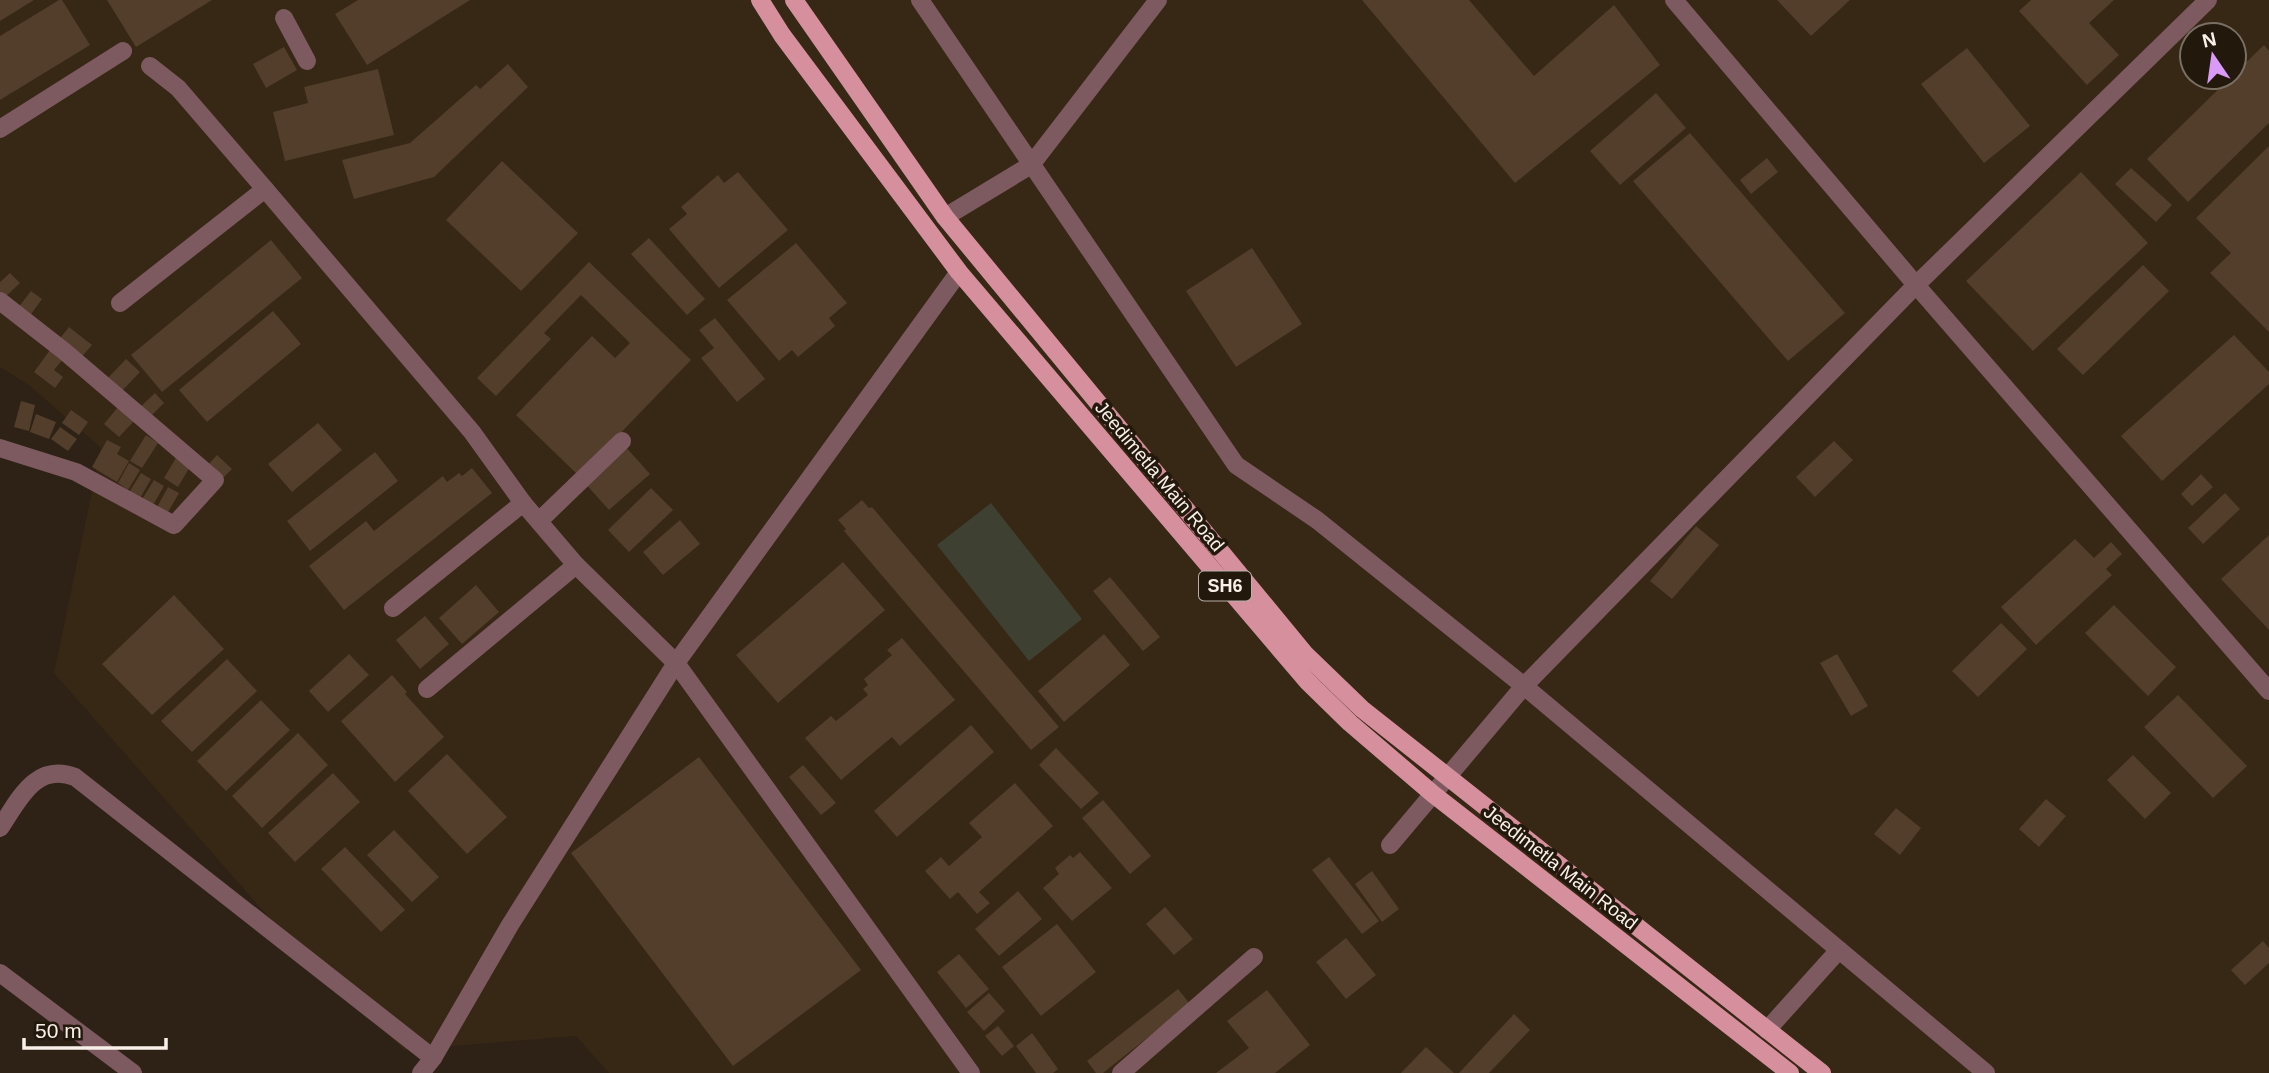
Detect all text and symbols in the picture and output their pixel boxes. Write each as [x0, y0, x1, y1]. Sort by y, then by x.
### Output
north arrow [2178, 21, 2248, 91]
text: N [2200, 28, 2218, 52]
street label: Jeedimetla Main Road [1091, 397, 1228, 555]
road number: SH6 [1199, 572, 1251, 600]
street label: Jeedimetla Main Road [1480, 801, 1642, 934]
scale bar [24, 1006, 166, 1050]
text: 50 m [35, 1019, 82, 1042]

